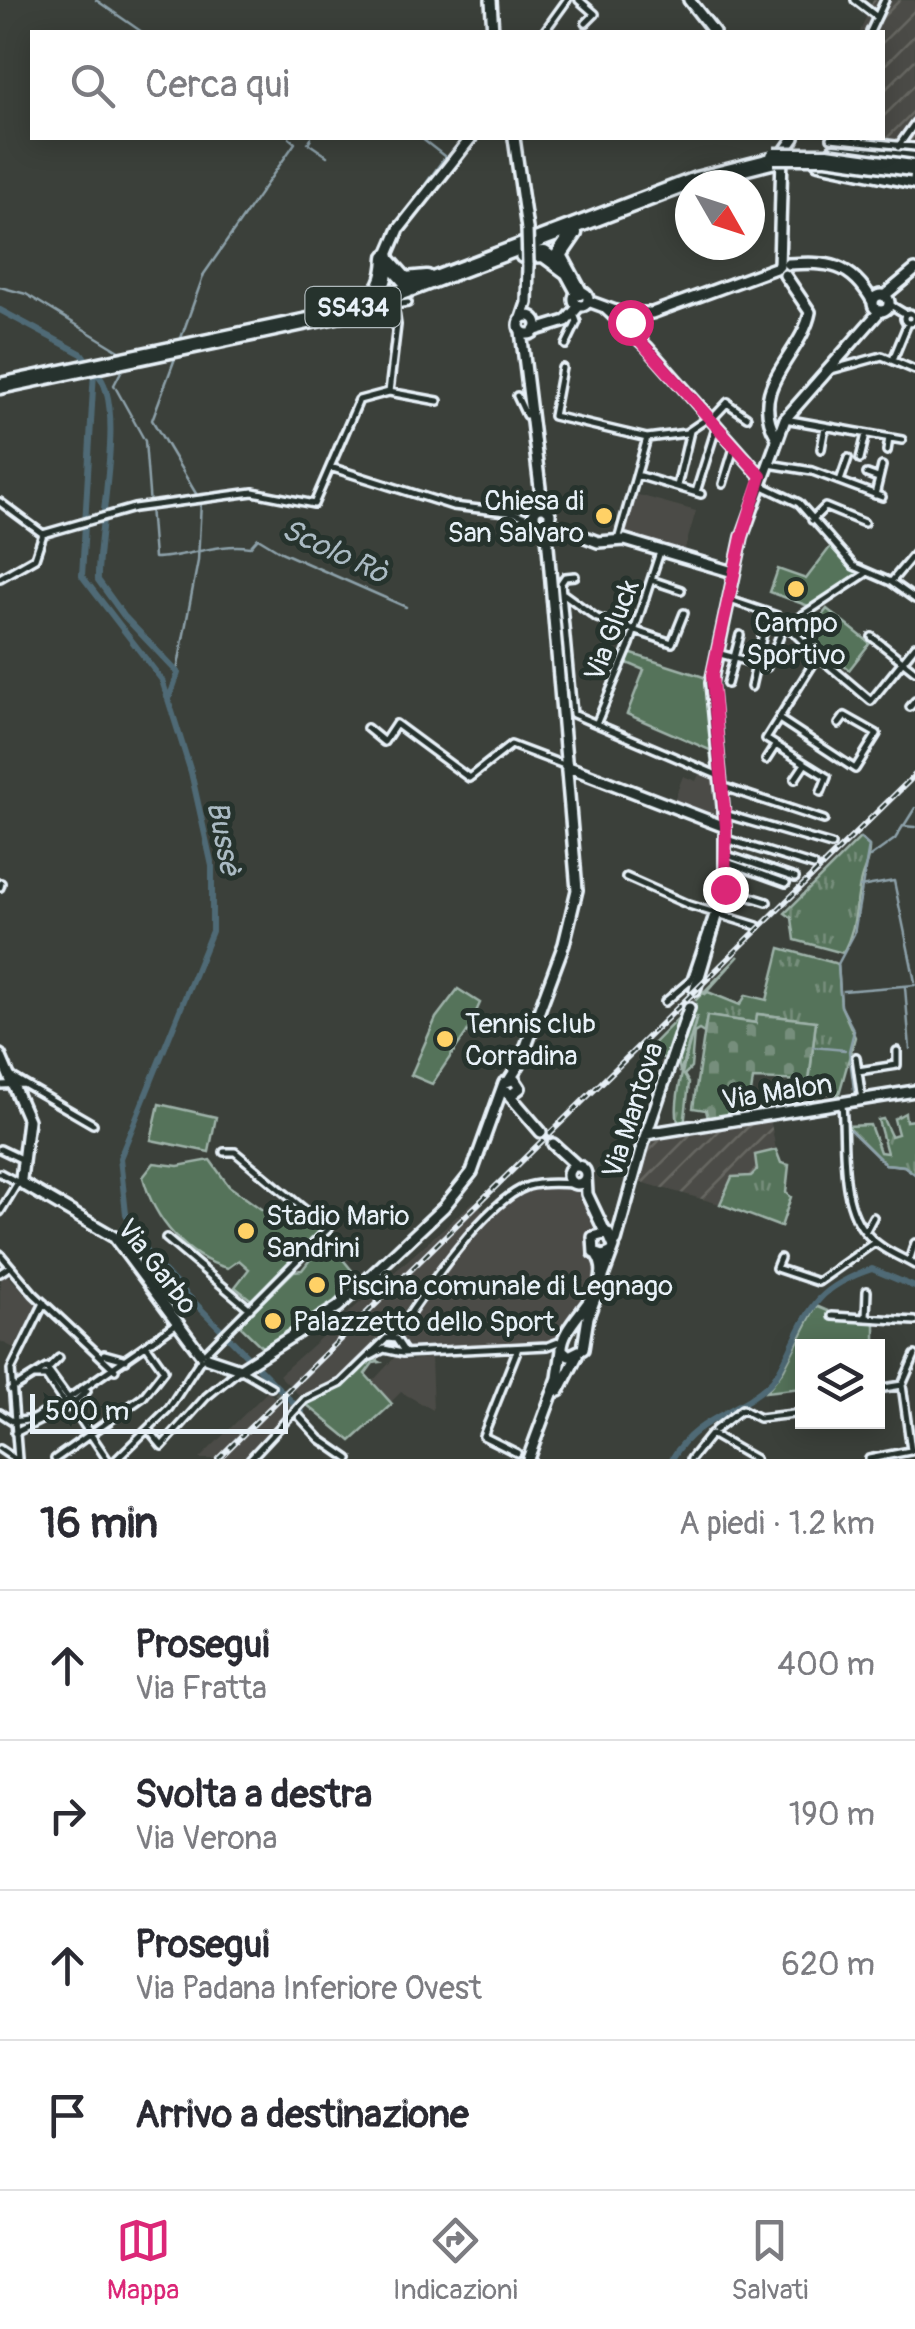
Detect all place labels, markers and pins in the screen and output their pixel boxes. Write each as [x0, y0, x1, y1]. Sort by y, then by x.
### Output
place label: Chiesa di San Salvaro [447, 484, 584, 551]
marker: Chiesa di San Salvaro [593, 505, 615, 527]
marker: Campo Sportivo [785, 578, 807, 600]
place label: Campo Sportivo [746, 606, 846, 673]
place label: Tennis club Corradina [465, 1007, 596, 1074]
marker: Tennis club Corradina [434, 1028, 456, 1050]
place label: Stadio Mario Sandrini [266, 1199, 410, 1266]
marker: Stadio Mario Sandrini [235, 1220, 257, 1242]
place label: Piscina comunale di Legnago [337, 1269, 673, 1304]
marker: Piscina comunale di Legnago [306, 1274, 328, 1296]
place label: Palazzetto dello Sport [293, 1305, 556, 1340]
marker: Palazzetto dello Sport [262, 1310, 284, 1332]

